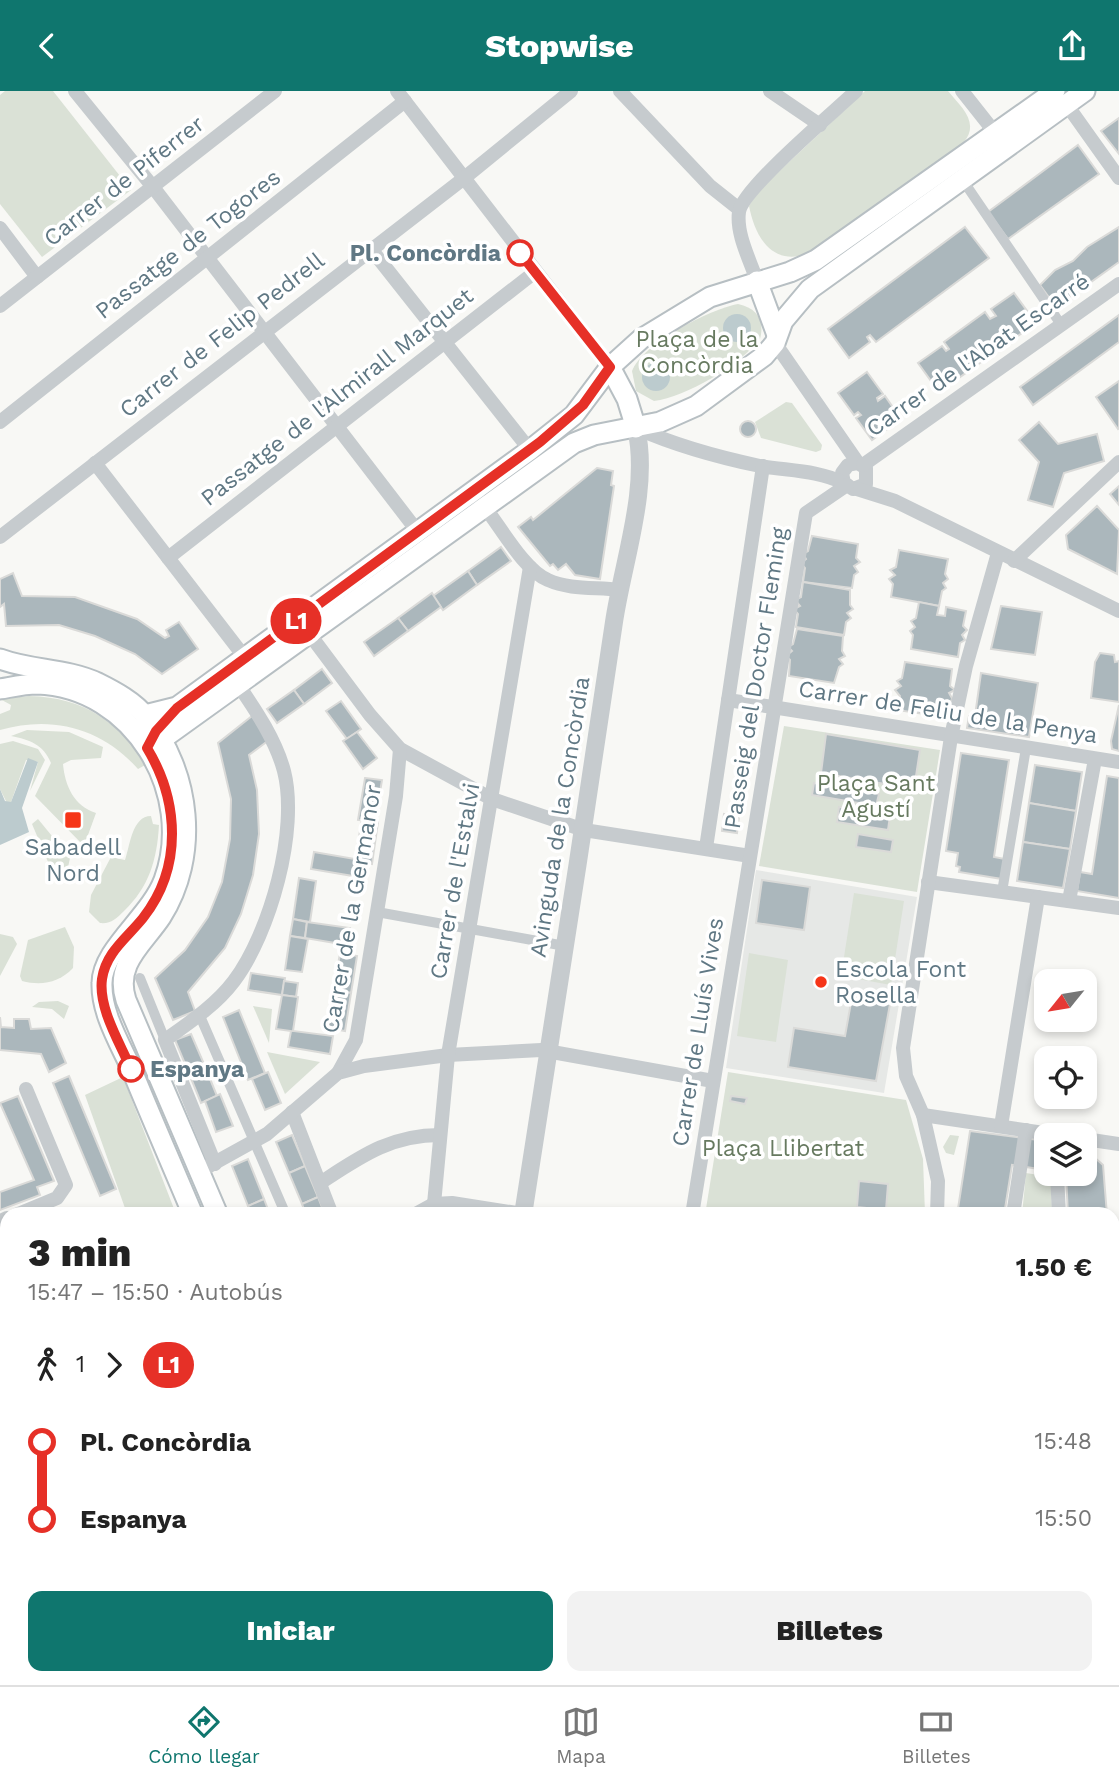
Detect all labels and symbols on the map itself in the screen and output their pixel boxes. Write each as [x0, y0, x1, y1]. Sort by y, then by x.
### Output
street label: Carrer de Piferrer [39, 110, 209, 252]
street label: Passatge de Togores [90, 163, 286, 325]
place label: Pl. Concòrdia [350, 240, 502, 267]
marker: Pl. Concòrdia [507, 240, 533, 266]
street label: Carrer de Felip Pedrell [114, 247, 330, 423]
street label: Carrer de l'Abat Escarré [861, 268, 1095, 442]
street label: Passatge de l'Almirall Marquet [195, 282, 479, 512]
park label: Plaça de la Concòrdia [636, 326, 758, 379]
street label: Passeig del Doctor Fleming [719, 525, 793, 831]
line badge: L1 [264, 598, 328, 644]
street label: Avinguda de la Concòrdia [524, 675, 596, 959]
street label: Carrer de Feliu de la Penya [797, 675, 1099, 749]
park label: Plaça Sant Agustí [817, 770, 936, 823]
street label: Carrer de l'Estalvi [424, 781, 486, 981]
street label: Carrer de la Germanor [317, 783, 387, 1035]
marker: Sabadell Nord [63, 810, 83, 830]
place label: Sabadell Nord [25, 834, 121, 887]
street label: Carrer de Lluís Vives [667, 916, 729, 1148]
place label: Escola Font Rosella [835, 956, 966, 1009]
north arrow [1034, 969, 1097, 1033]
marker: Escola Font Rosella [813, 974, 829, 990]
marker: Espanya [118, 1056, 144, 1082]
place label: Espanya [150, 1056, 245, 1083]
park label: Plaça Llibertat [702, 1135, 865, 1162]

